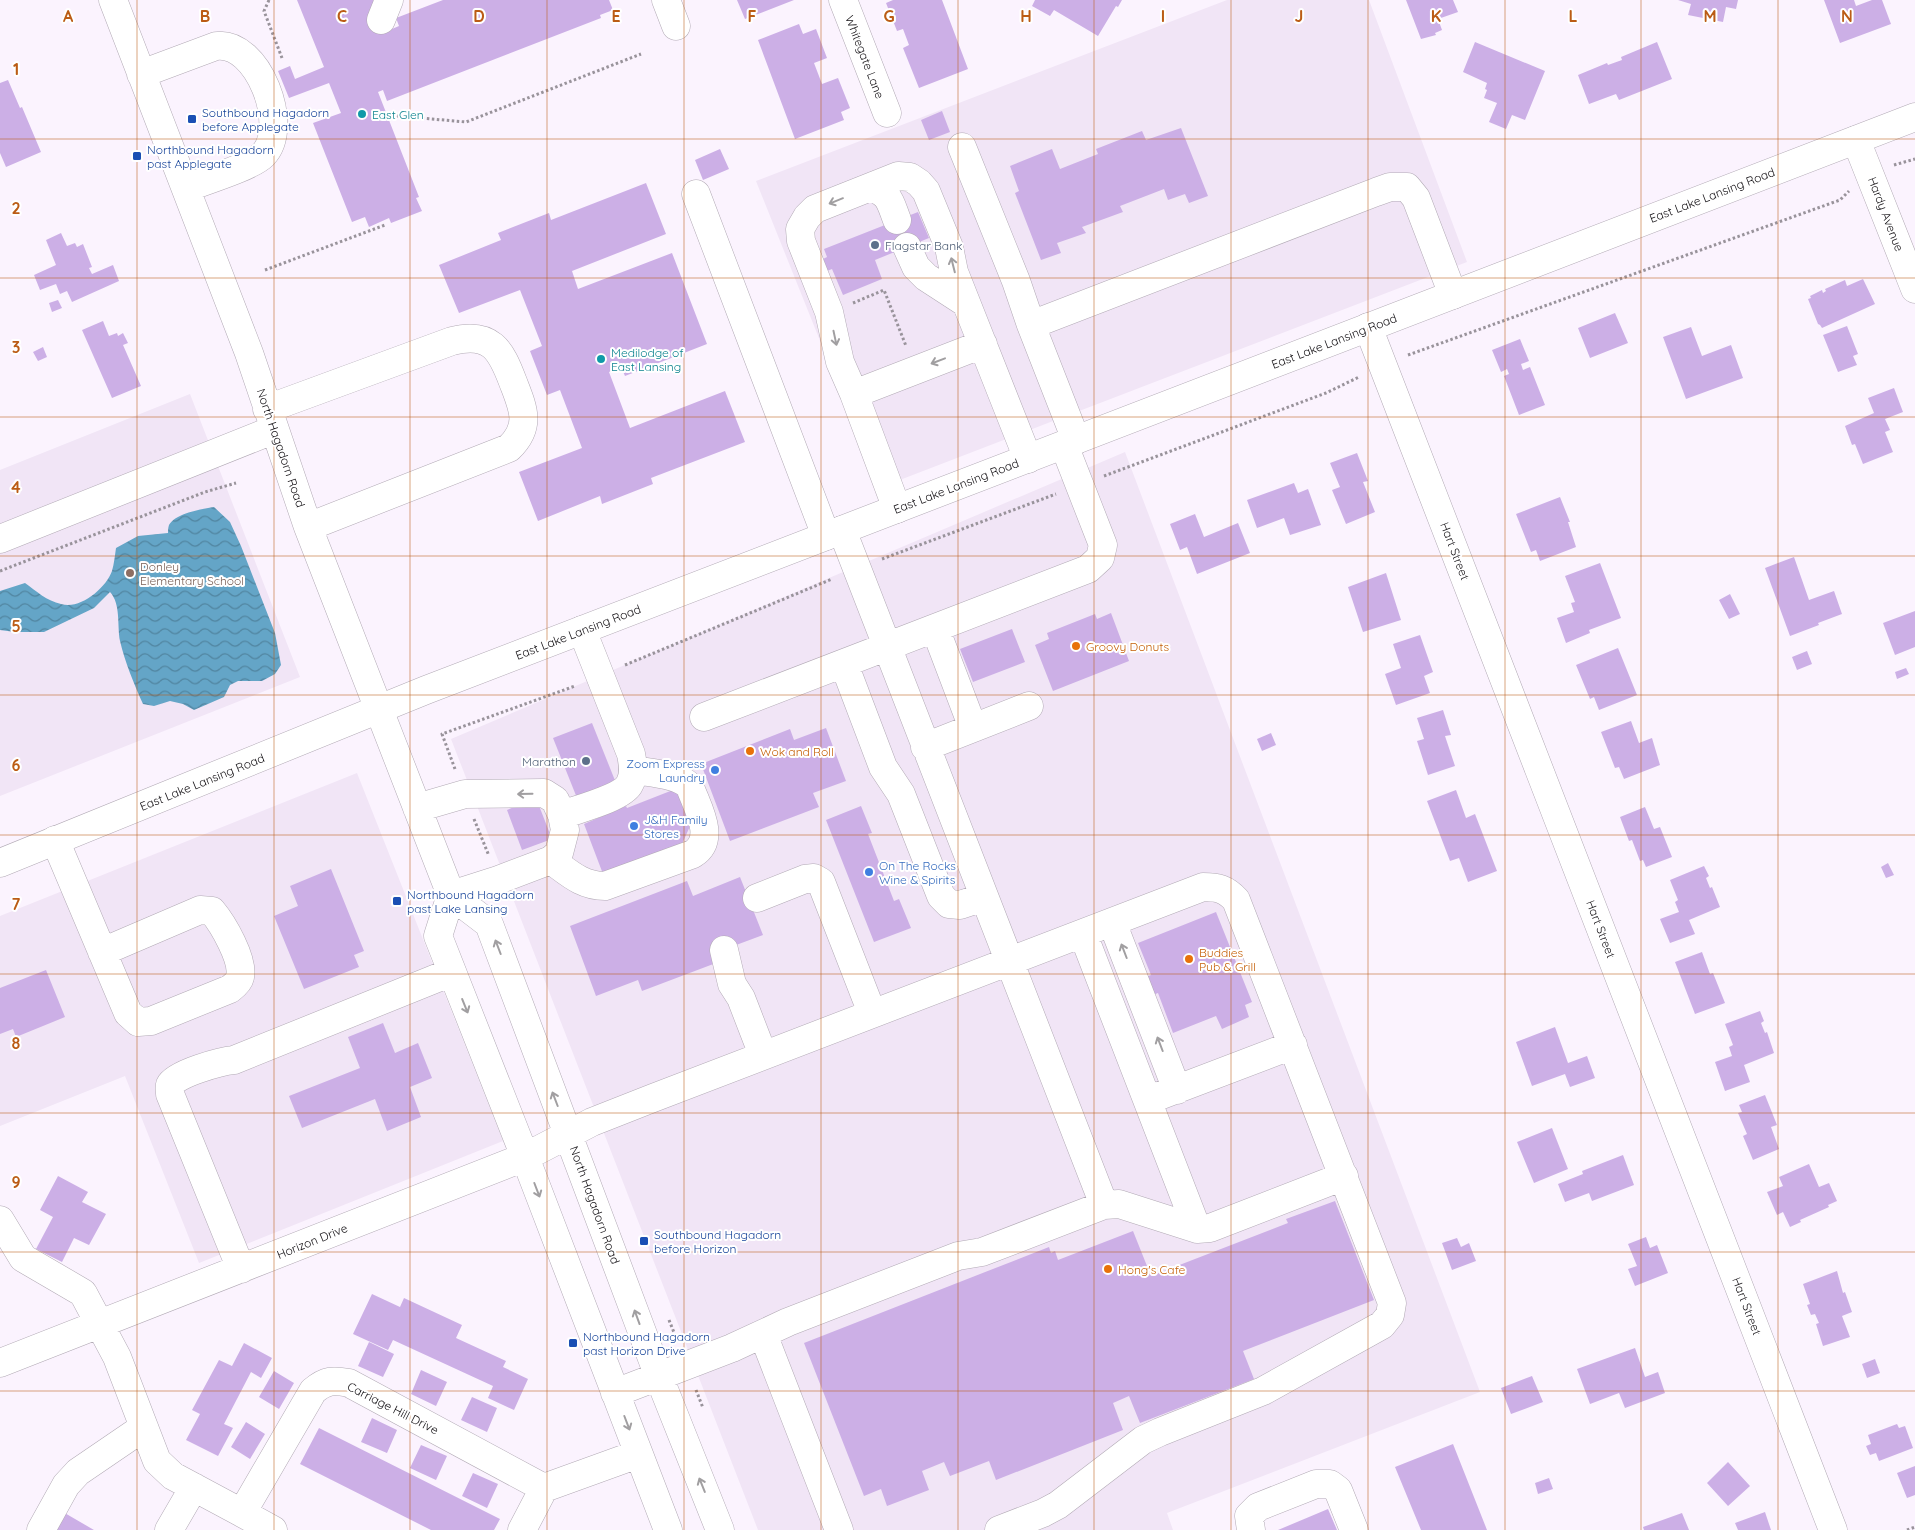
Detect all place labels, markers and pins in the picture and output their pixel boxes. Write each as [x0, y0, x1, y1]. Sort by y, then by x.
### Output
place label: Southbound Hagadorn before Applegate [202, 105, 329, 134]
place label: East Glen [372, 107, 424, 122]
marker: East Glen [356, 108, 368, 120]
marker: Southbound Hagadorn before Applegate [186, 113, 198, 125]
place label: Northbound Hagadorn past Applegate [147, 142, 274, 171]
marker: Northbound Hagadorn past Applegate [131, 150, 143, 162]
place label: Flagstar Bank [885, 238, 963, 253]
marker: Flagstar Bank [869, 239, 881, 251]
place label: Medilodge of East Lansing [611, 345, 684, 374]
marker: Medilodge of East Lansing [595, 353, 607, 365]
place label: Donley Elementary School [140, 559, 244, 588]
marker: Donley Elementary School [124, 567, 136, 579]
place label: Groovy Donuts [1086, 639, 1170, 654]
marker: Groovy Donuts [1070, 640, 1082, 652]
place label: Wok and Roll [760, 744, 834, 759]
marker: Wok and Roll [744, 745, 756, 757]
place label: Marathon [522, 754, 576, 769]
marker: Marathon [580, 755, 592, 767]
place label: Zoom Express Laundry [626, 756, 705, 785]
marker: Zoom Express Laundry [709, 764, 721, 776]
place label: J&H Family Stores [644, 812, 708, 841]
marker: J&H Family Stores [628, 820, 640, 832]
place label: On The Rocks Wine & Spirits [879, 858, 956, 887]
marker: On The Rocks Wine & Spirits [863, 866, 875, 878]
place label: Northbound Hagadorn past Lake Lansing [407, 887, 534, 916]
marker: Northbound Hagadorn past Lake Lansing [391, 895, 403, 907]
place label: Buddies Pub & Grill [1199, 945, 1256, 974]
marker: Buddies Pub & Grill [1183, 953, 1195, 965]
place label: Southbound Hagadorn before Horizon [654, 1227, 781, 1256]
marker: Southbound Hagadorn before Horizon [638, 1235, 650, 1247]
place label: Hong's Cafe [1118, 1262, 1186, 1277]
marker: Hong's Cafe [1102, 1263, 1114, 1275]
place label: Northbound Hagadorn past Horizon Drive [583, 1329, 710, 1358]
marker: Northbound Hagadorn past Horizon Drive [567, 1337, 579, 1349]

